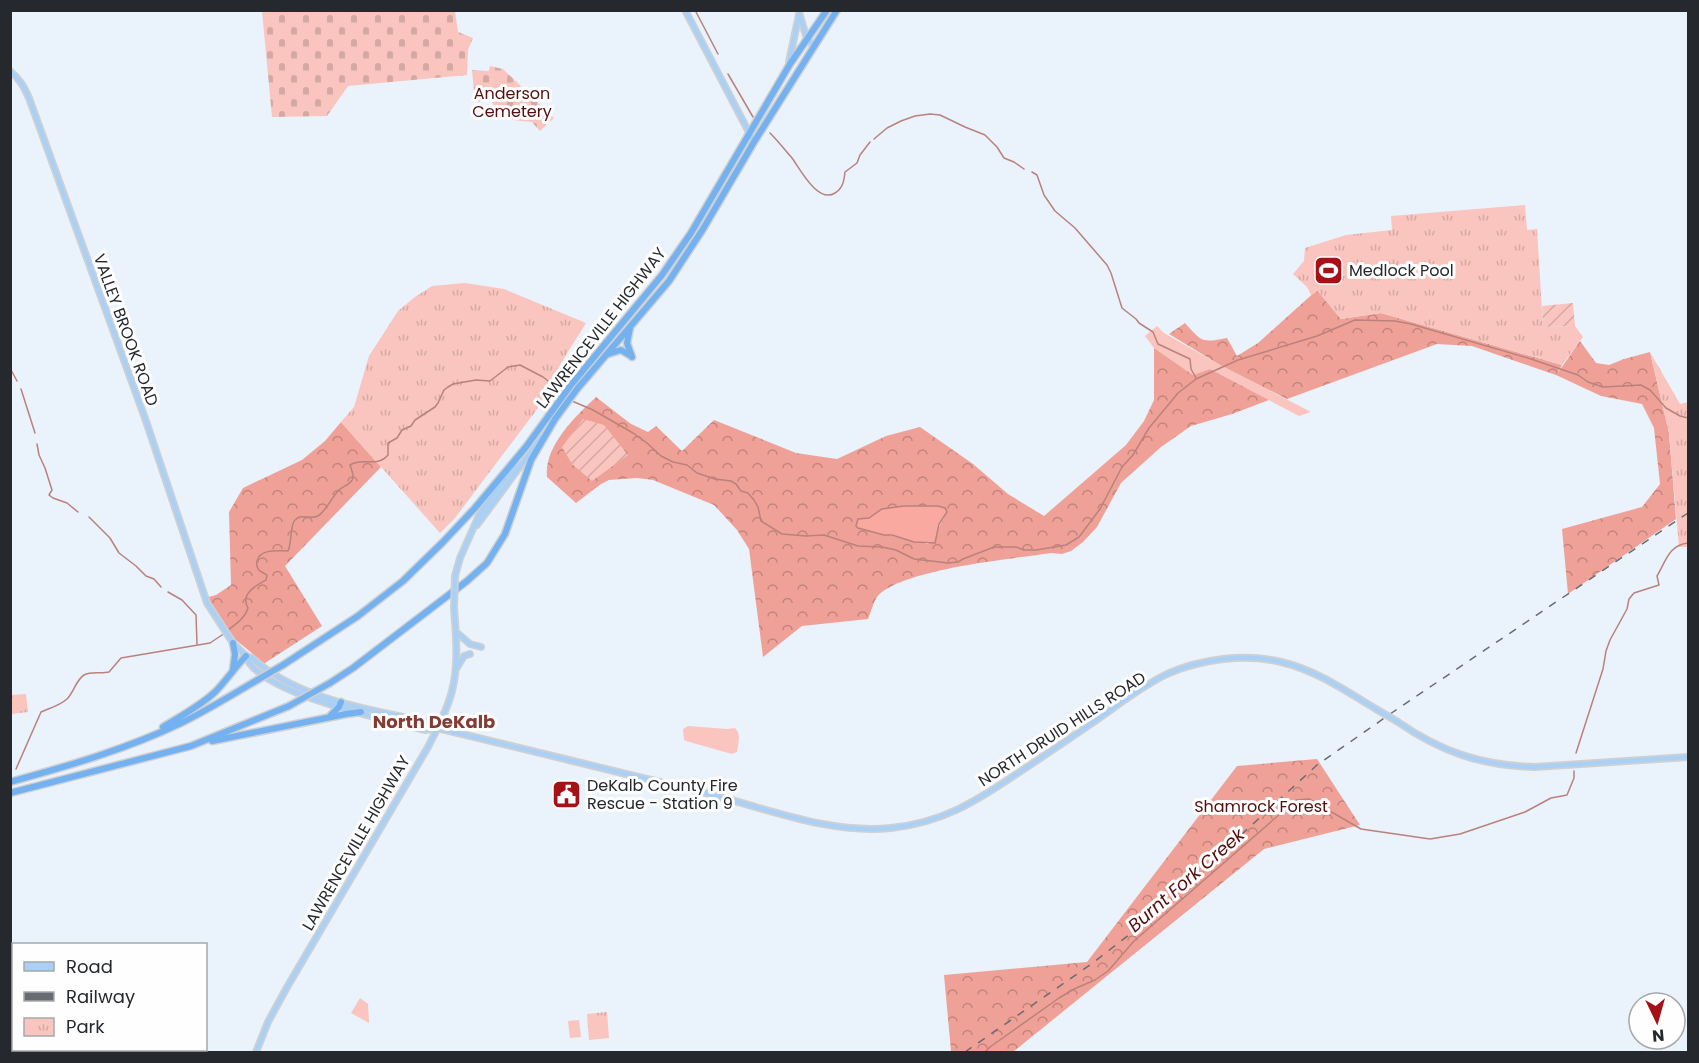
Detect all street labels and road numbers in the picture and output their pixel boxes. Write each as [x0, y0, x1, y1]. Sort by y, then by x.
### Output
street label: LAWRENCEVILLE HIGHWAY [531, 242, 672, 413]
street label: VALLEY BROOK ROAD [88, 251, 164, 409]
street label: NORTH DRUID HILLS ROAD [974, 666, 1150, 792]
street label: LAWRENCEVILLE HIGHWAY [296, 751, 416, 935]

